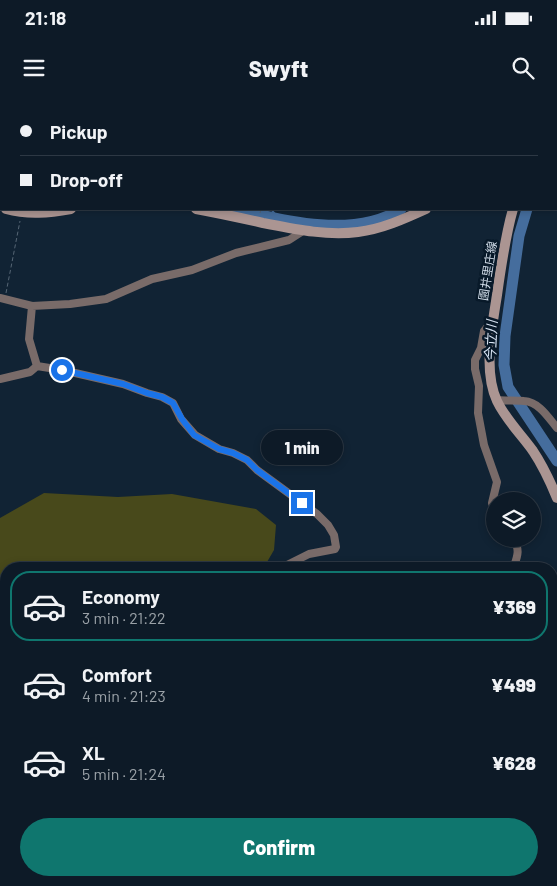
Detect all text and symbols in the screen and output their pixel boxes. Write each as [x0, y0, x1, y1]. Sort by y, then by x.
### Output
text: 21:18 [25, 6, 66, 29]
icon: menu [20, 54, 48, 82]
icon: search [509, 54, 537, 82]
text: Swyft [249, 55, 308, 81]
text: Pickup [50, 120, 108, 143]
text: Drop-off [50, 168, 123, 191]
street label: 園井里庄線 [475, 240, 499, 302]
water label: 今立川 [481, 318, 500, 362]
route start [51, 359, 73, 381]
callout: 1 min [261, 430, 343, 466]
text: 1 min [284, 438, 320, 457]
route end [291, 492, 313, 514]
map controls [486, 492, 541, 547]
button: layers [486, 492, 541, 547]
icon: car [22, 584, 67, 629]
text: Economy [82, 585, 160, 608]
text: ¥369 [492, 595, 536, 618]
text: 3 min · 21:22 [82, 608, 166, 627]
icon: car [22, 662, 67, 707]
text: Comfort [82, 663, 152, 686]
text: ¥499 [491, 673, 536, 696]
text: 4 min · 21:23 [82, 686, 166, 705]
icon: car [22, 740, 67, 785]
text: XL [82, 741, 105, 764]
text: ¥628 [491, 751, 536, 774]
text: 5 min · 21:24 [82, 764, 166, 783]
button: Confirm [20, 818, 538, 876]

